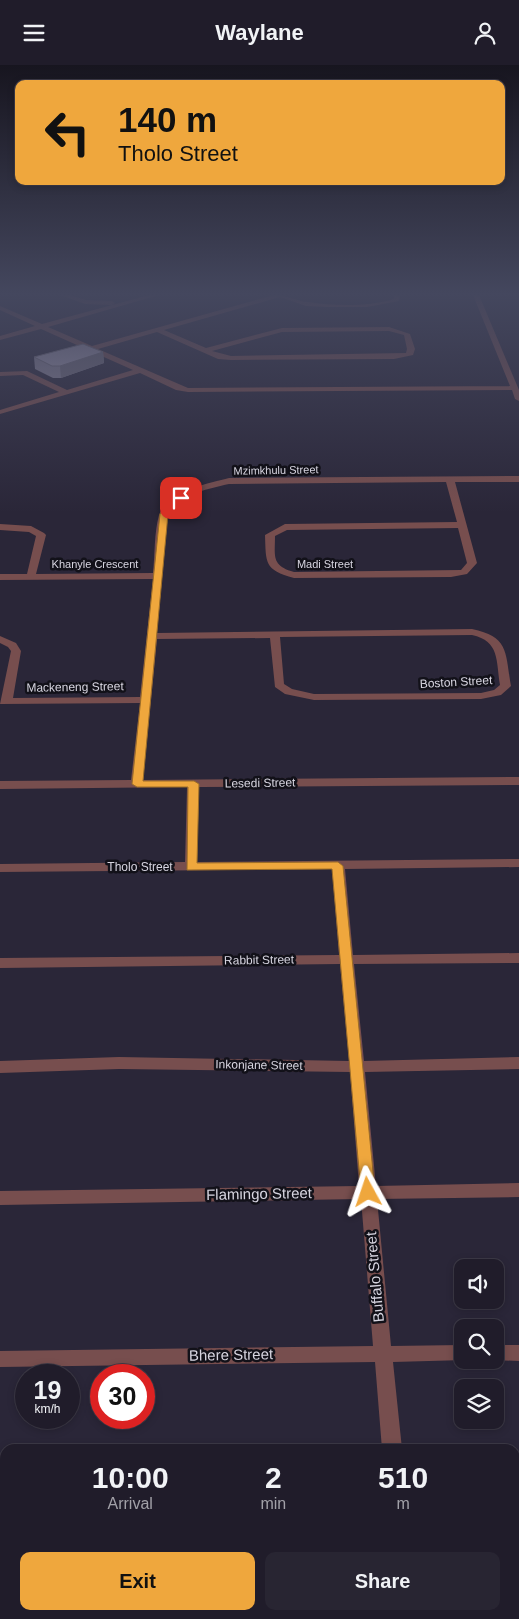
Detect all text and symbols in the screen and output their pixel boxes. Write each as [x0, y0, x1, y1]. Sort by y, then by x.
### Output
icon: menu [20, 19, 48, 47]
icon: person [471, 19, 499, 47]
text: Waylane [215, 20, 304, 45]
icon: left [35, 100, 100, 165]
text: 140 m [118, 100, 217, 139]
text: Tholo Street [118, 141, 238, 166]
street label: Mzimkhulu Street [233, 463, 319, 477]
pin [160, 477, 202, 519]
icon: arrive [167, 484, 195, 512]
street label: Khanyle Crescent [52, 558, 138, 570]
street label: Madi Street [297, 558, 353, 570]
street label: Boston Street [419, 673, 493, 691]
street label: Mackeneng Street [26, 679, 124, 695]
street label: Lesedi Street [225, 775, 296, 791]
street label: Tholo Street [107, 860, 173, 874]
street label: Rabbit Street [224, 952, 295, 968]
street label: Inkonjane Street [215, 1057, 303, 1073]
position arrow [341, 1165, 393, 1217]
street label: Flamingo Street [206, 1184, 313, 1203]
street label: Buffalo Street [362, 1230, 387, 1323]
map controls [454, 1259, 504, 1429]
button: sound [454, 1259, 504, 1309]
button: search [454, 1319, 504, 1369]
street label: Bhere Street [189, 1345, 274, 1364]
speed limit sign: 30 [90, 1364, 155, 1429]
text: 19 [34, 1376, 61, 1404]
button: layers [454, 1379, 504, 1429]
text: km/h [34, 1402, 61, 1416]
text: 10:00 [92, 1461, 169, 1494]
text: 2 [265, 1461, 282, 1494]
text: 510 [378, 1461, 428, 1494]
text: Arrival [108, 1495, 153, 1512]
text: min [260, 1495, 286, 1512]
text: m [396, 1495, 410, 1512]
button: Exit [20, 1552, 255, 1610]
button: Share [265, 1552, 500, 1610]

